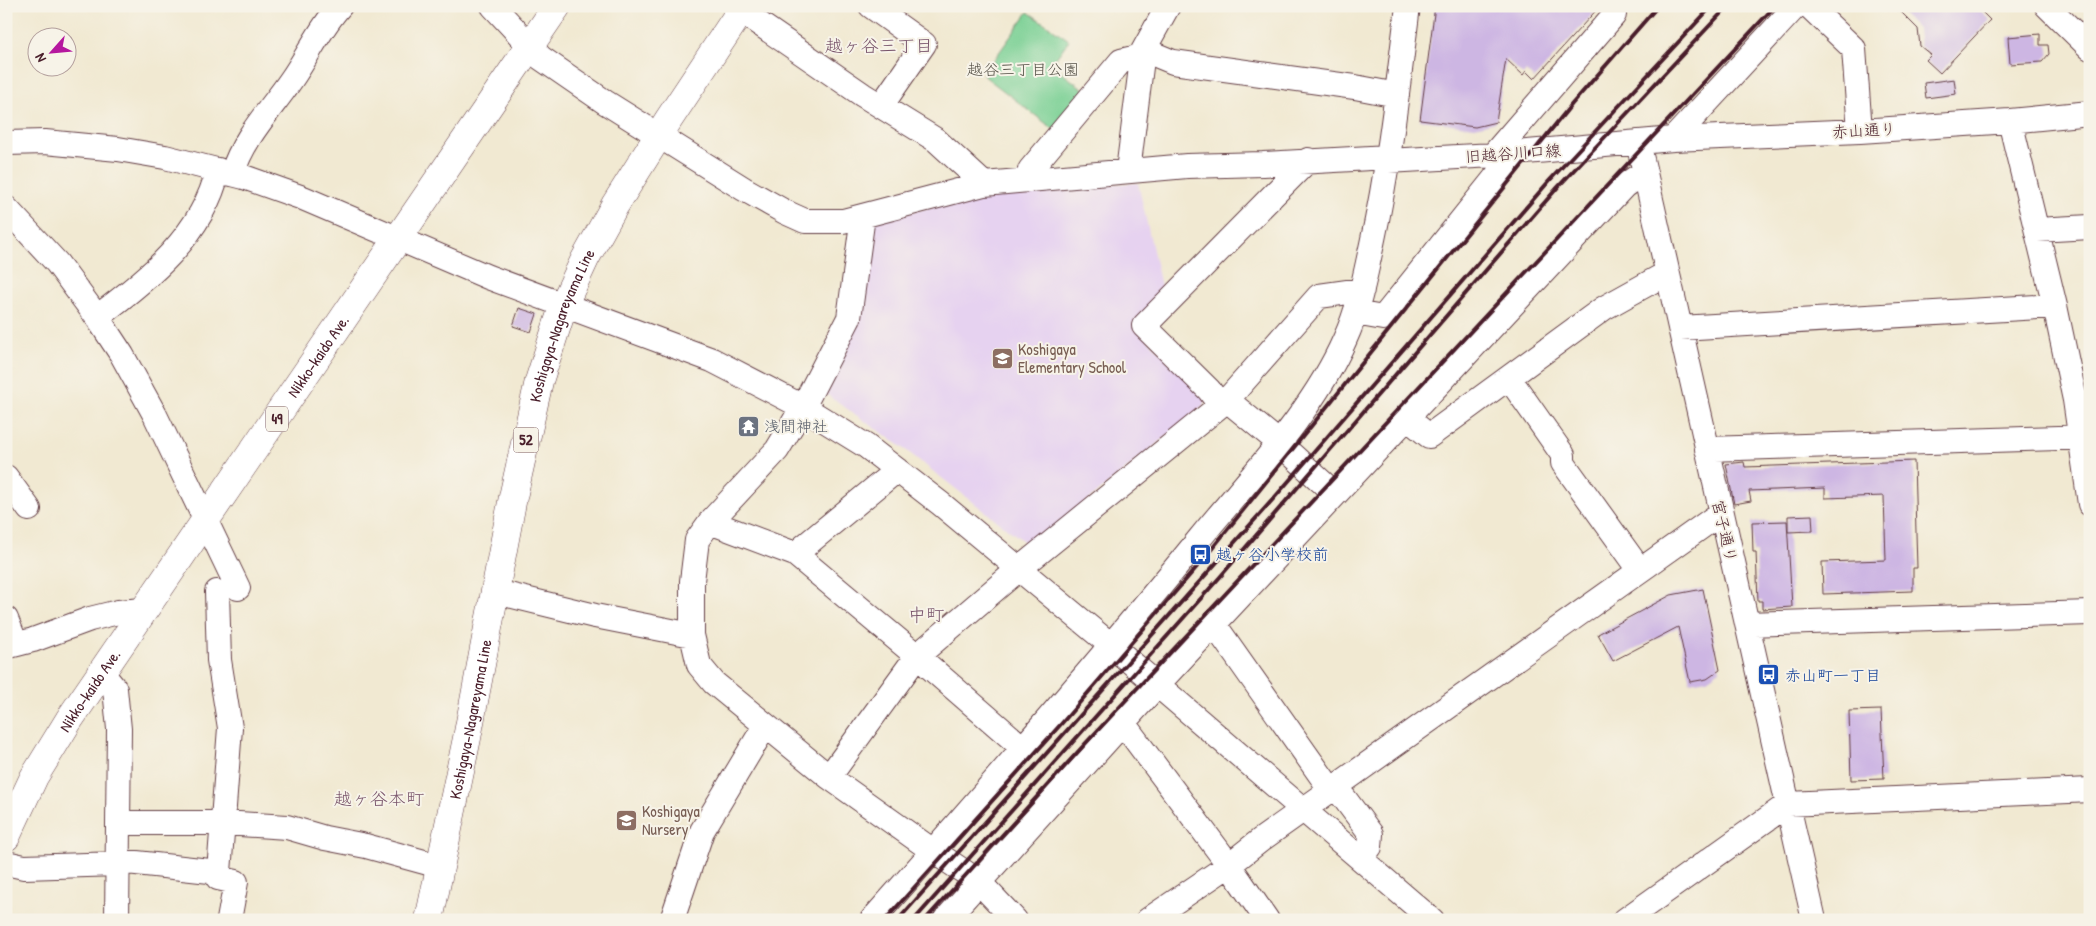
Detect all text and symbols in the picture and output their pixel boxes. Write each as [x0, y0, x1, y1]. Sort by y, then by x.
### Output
north arrow [28, 28, 78, 78]
district label: 越ヶ谷三丁目 [825, 33, 933, 58]
text: N [30, 50, 50, 66]
park label: 越谷三丁目公園 [967, 58, 1079, 80]
street label: 赤山通り [1831, 117, 1897, 143]
street label: 旧越谷川口線 [1464, 139, 1562, 167]
street label: Koshigaya-Nagareyama Line [524, 244, 600, 404]
street label: Nikko-kaido Ave. [282, 310, 354, 402]
place label: Koshigaya Elementary School [1018, 338, 1127, 378]
school or university icon: Koshigaya Elementary School [990, 346, 1014, 370]
road number: 49 [266, 406, 288, 432]
temple icon: 浅間神社 [736, 414, 760, 438]
place label: 浅間神社 [764, 415, 828, 437]
road number: 52 [514, 428, 538, 452]
street label: 宮子通り [1707, 497, 1743, 565]
bus stop icon: 越ヶ谷小学校前 [1188, 542, 1212, 566]
place label: 越ヶ谷小学校前 [1216, 543, 1328, 565]
district label: 中町 [908, 602, 944, 627]
street label: Koshigaya-Nagareyama Line [444, 637, 497, 801]
street label: Nikko-kaido Ave. [53, 645, 125, 736]
bus stop icon: 赤山町一丁目 [1757, 663, 1781, 687]
place label: 赤山町一丁目 [1785, 664, 1881, 686]
district label: 越ヶ谷本町 [334, 786, 424, 811]
place label: Koshigaya Nursery [642, 800, 700, 840]
school or university icon: Koshigaya Nursery [614, 808, 638, 832]

